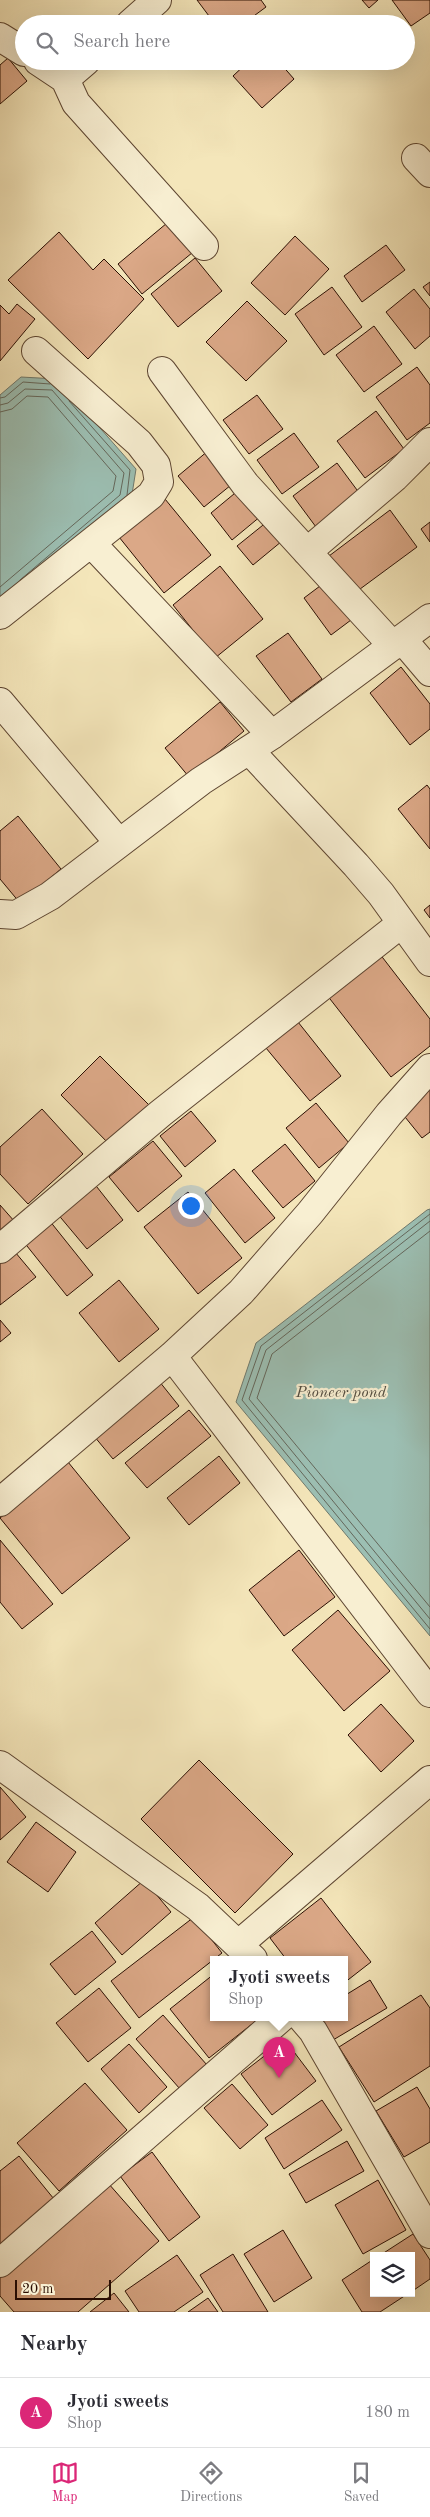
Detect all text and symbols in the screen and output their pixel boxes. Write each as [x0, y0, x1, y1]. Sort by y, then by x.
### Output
search box [15, 15, 415, 70]
icon: search [33, 29, 61, 57]
text: Search here [73, 33, 170, 52]
your location [178, 1193, 204, 1219]
water label: Pioneer pond [295, 1385, 387, 1401]
popup [210, 1956, 348, 2021]
text: Jyoti sweets [228, 1969, 330, 1988]
text: Shop [228, 1992, 263, 2008]
pin: A [263, 2037, 295, 2078]
map controls [370, 2252, 415, 2297]
button: layers [370, 2252, 415, 2297]
scale bar [15, 2277, 111, 2300]
text: 20 m [22, 2282, 53, 2296]
text: Nearby [20, 2334, 88, 2355]
text: Jyoti sweets [67, 2393, 169, 2412]
text: A [30, 2405, 42, 2421]
text: 180 m [365, 2405, 410, 2421]
text: Shop [67, 2416, 102, 2432]
tab: Map [51, 2459, 79, 2506]
tab: Directions [180, 2459, 242, 2506]
tab: Saved [344, 2459, 379, 2506]

